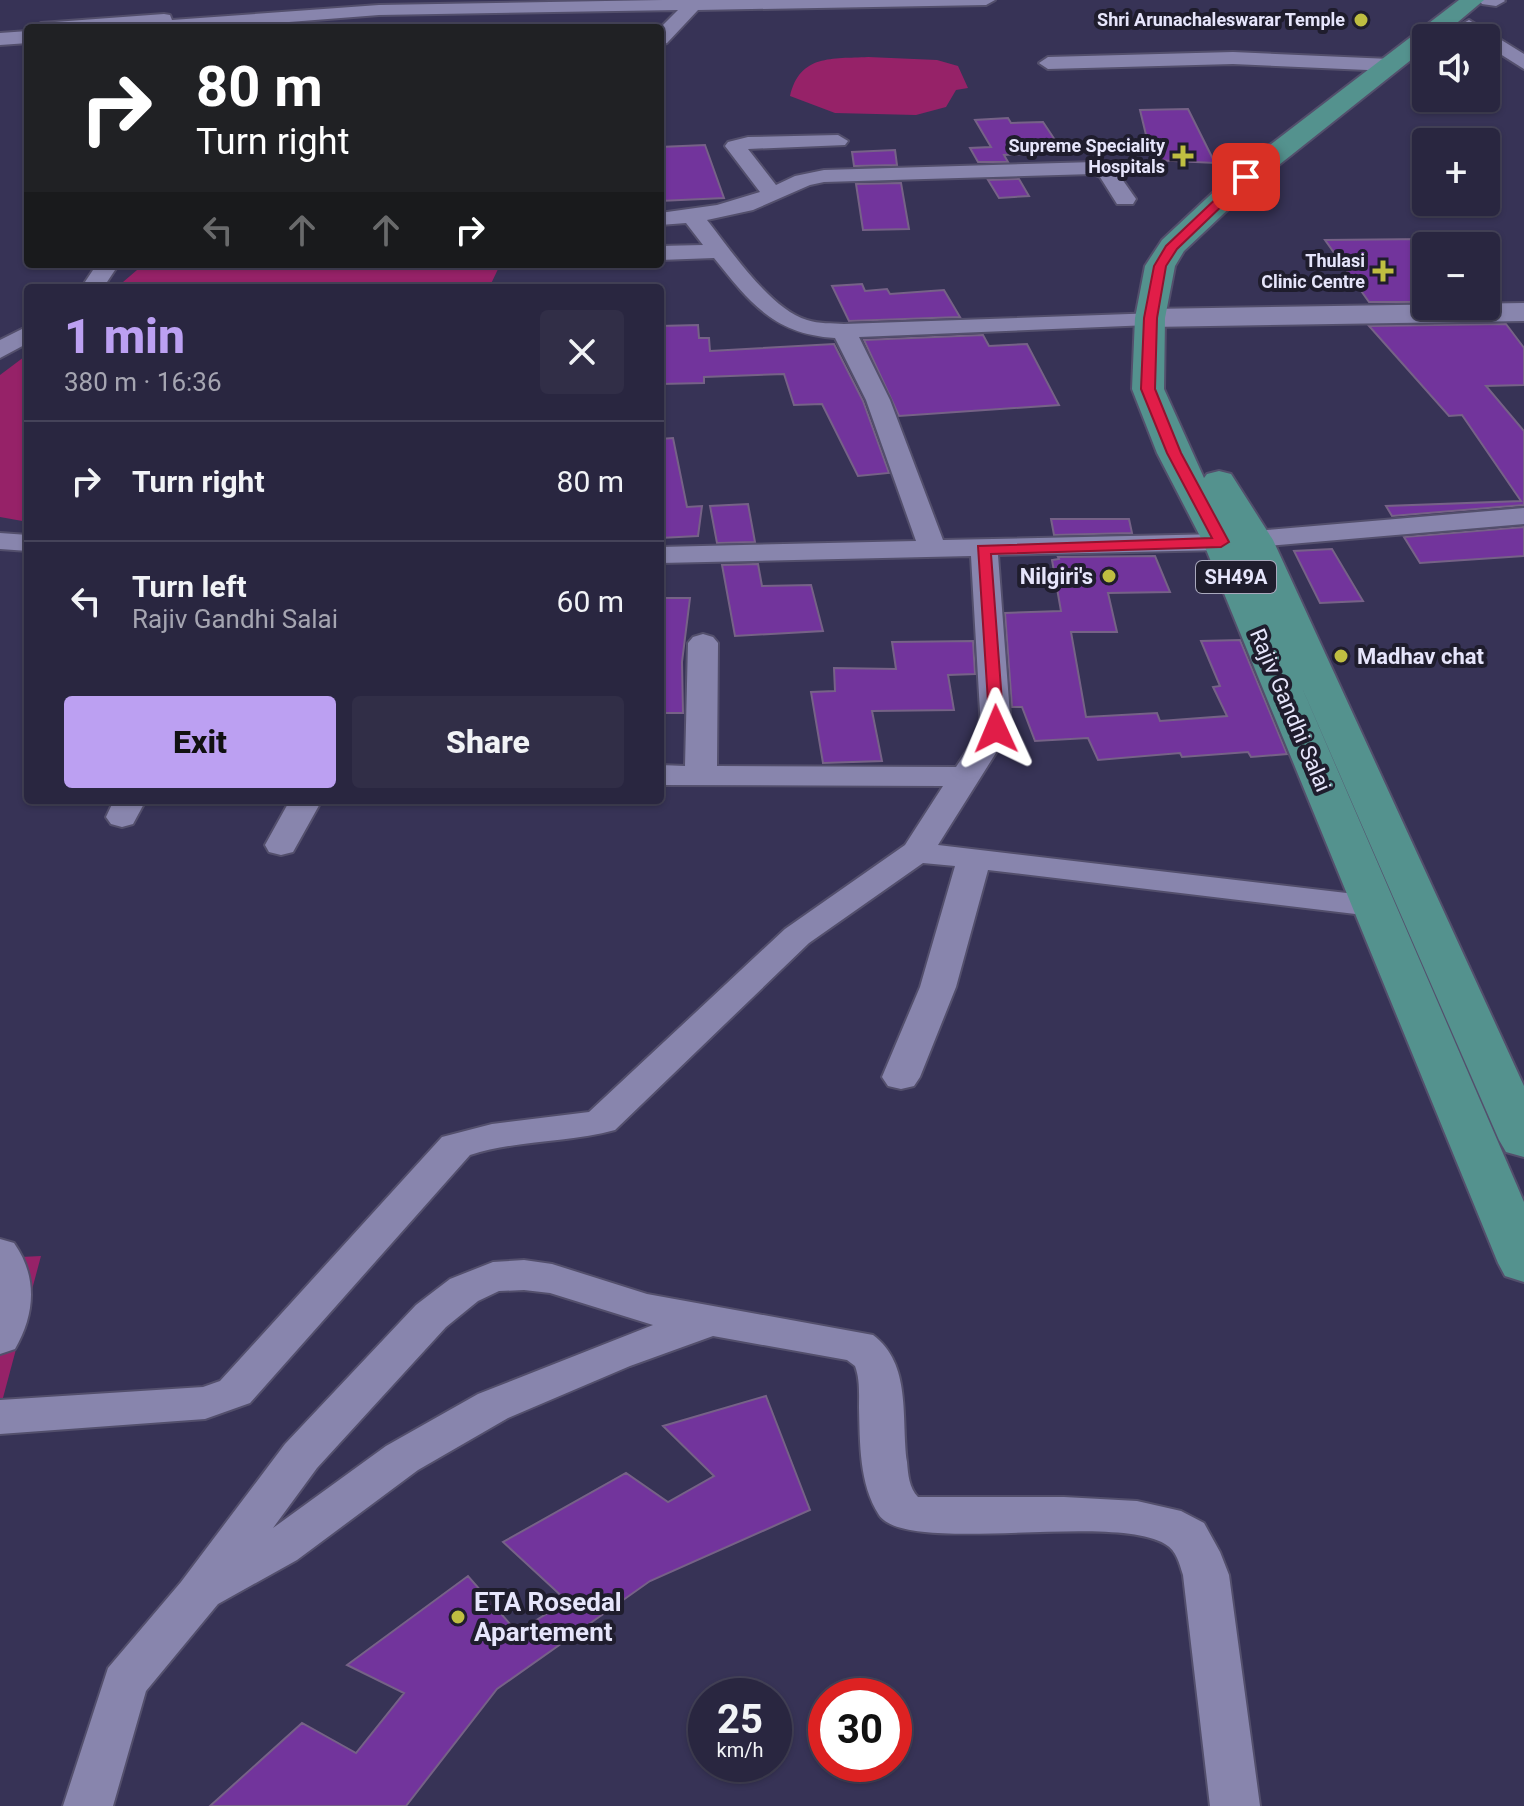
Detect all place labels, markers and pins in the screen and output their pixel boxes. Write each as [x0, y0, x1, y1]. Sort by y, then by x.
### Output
place label: Shri Arunachaleswarar Temple [1097, 9, 1345, 30]
marker: Shri Arunachaleswarar Temple [1352, 11, 1370, 29]
place label: Supreme Speciality Hospitals [1008, 135, 1166, 177]
pin [1212, 143, 1280, 211]
marker: Supreme Speciality Hospitals [1172, 145, 1194, 167]
place label: Thulasi Clinic Centre [1261, 250, 1365, 292]
marker: Thulasi Clinic Centre [1372, 260, 1394, 282]
place label: Nilgiri's [1020, 564, 1093, 589]
marker: Nilgiri's [1100, 567, 1118, 585]
place label: Madhav chat [1357, 644, 1485, 669]
marker: Madhav chat [1332, 647, 1350, 665]
place label: ETA Rosedal Apartement [474, 1587, 622, 1647]
marker: ETA Rosedal Apartement [449, 1608, 467, 1626]

